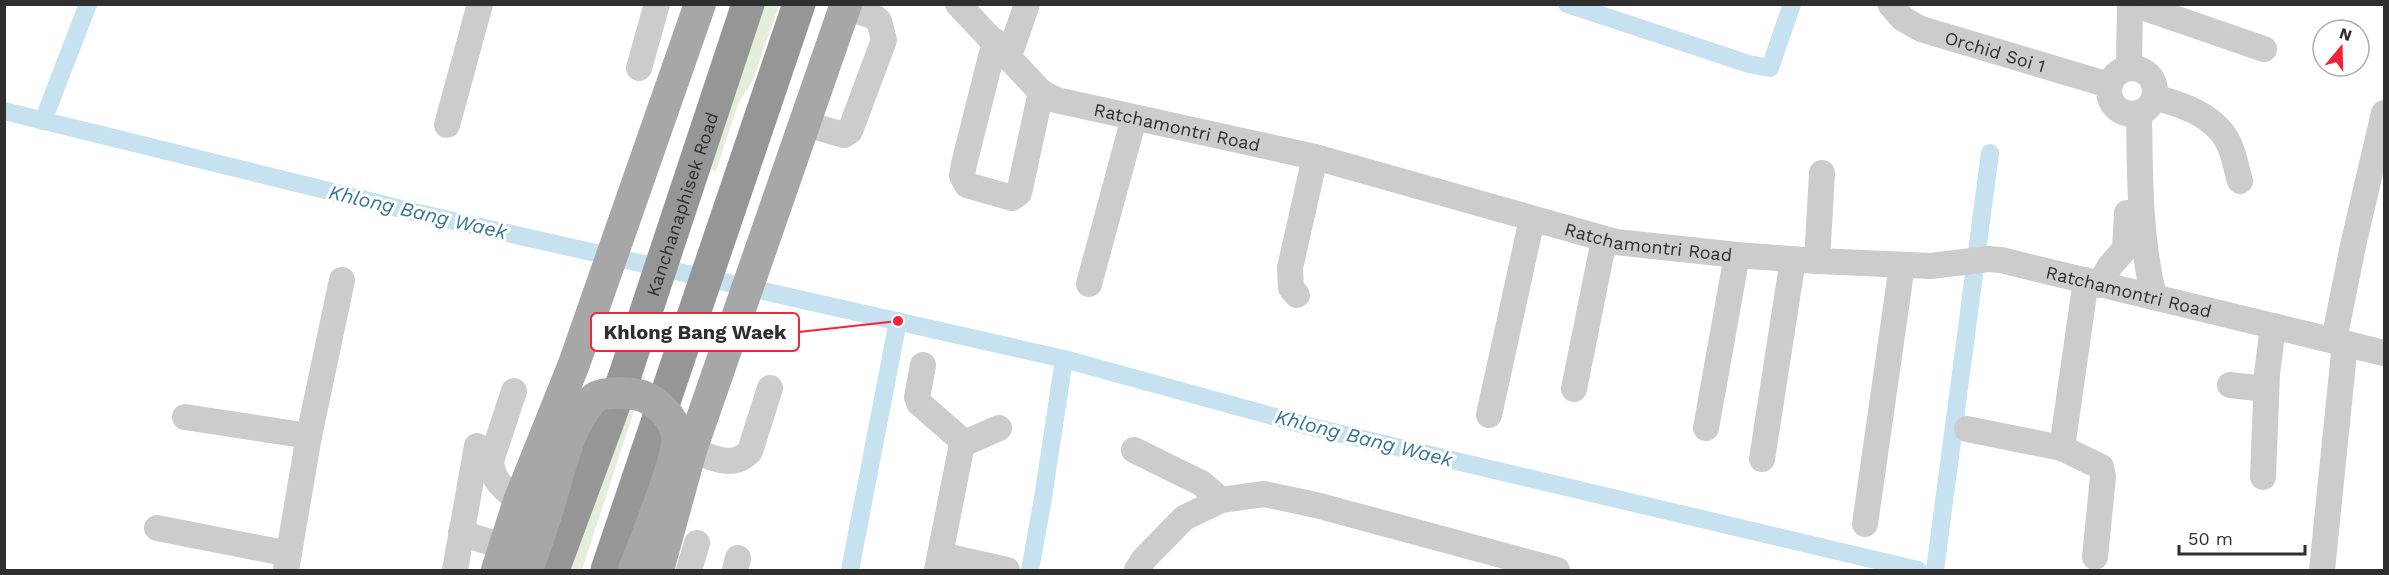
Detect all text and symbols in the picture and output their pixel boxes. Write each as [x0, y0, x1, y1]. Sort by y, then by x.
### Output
north arrow [2311, 18, 2371, 78]
text: N [2337, 23, 2354, 45]
street label: Orchid Soi 1 [1943, 26, 2048, 76]
street label: Ratchamontri Road [1092, 98, 1262, 155]
street label: Kanchanaphisek Road [641, 109, 722, 299]
water label: Khlong Bang Waek [327, 180, 510, 244]
street label: Ratchamontri Road [1562, 218, 1733, 265]
street label: Ratchamontri Road [2044, 261, 2214, 321]
callout: Khlong Bang Waek [591, 313, 799, 351]
text: Khlong Bang Waek [604, 320, 787, 344]
water label: Khlong Bang Waek [1273, 404, 1456, 472]
scale bar [2179, 518, 2305, 556]
text: 50 m [2188, 528, 2233, 549]

